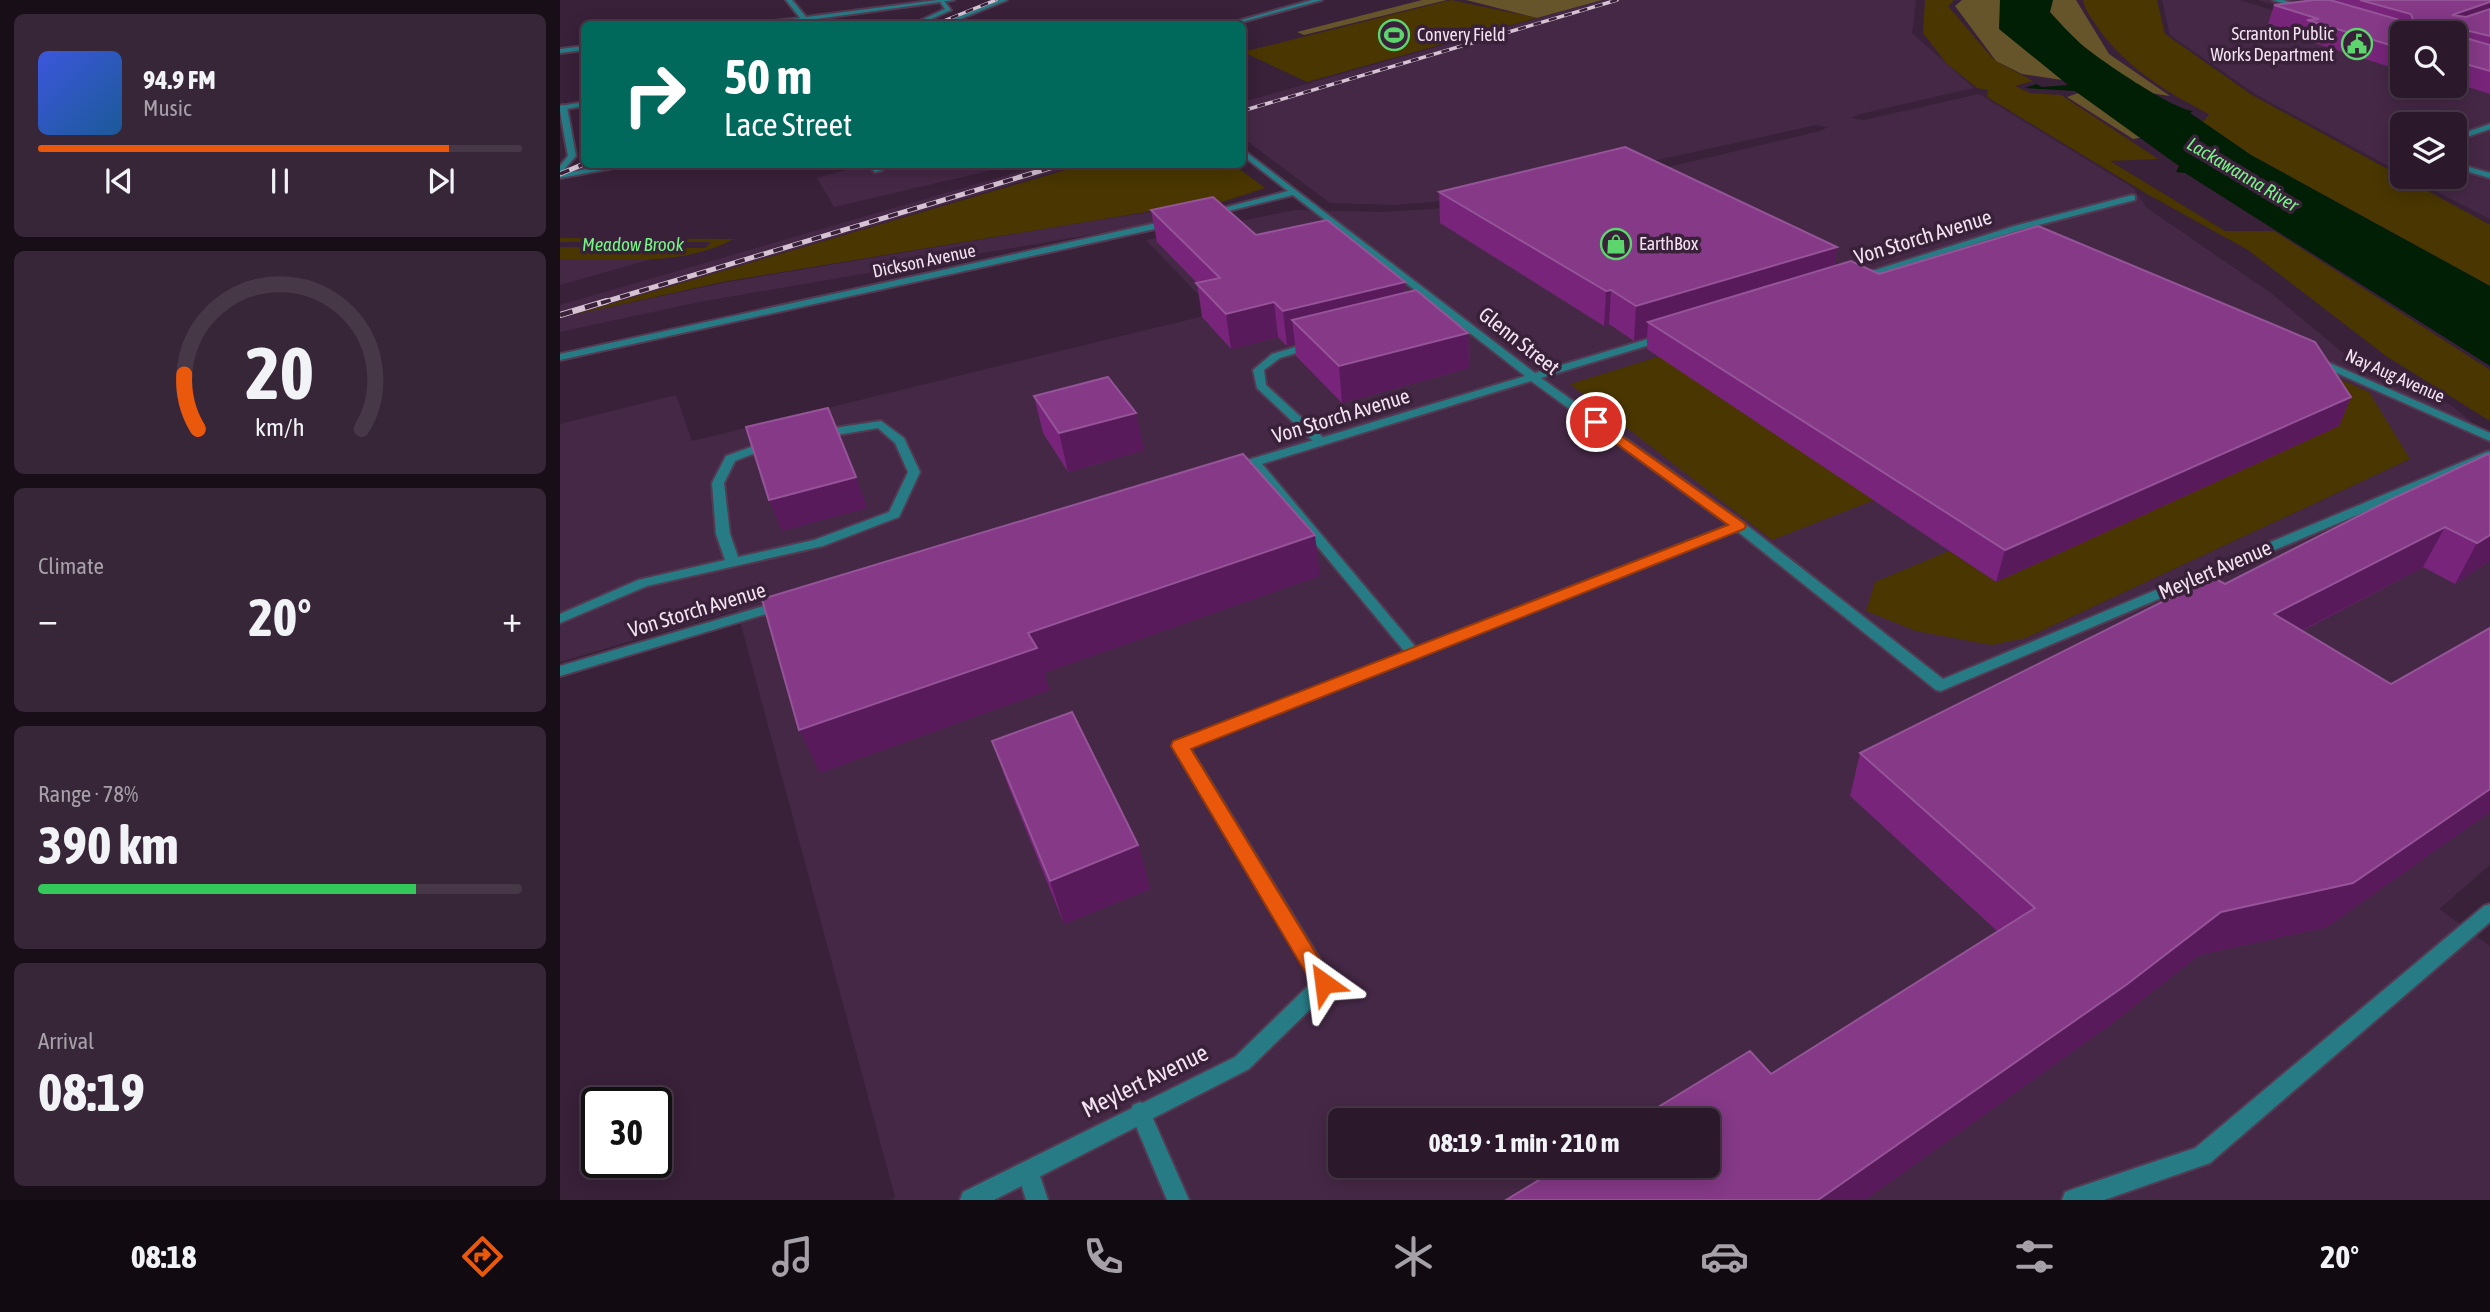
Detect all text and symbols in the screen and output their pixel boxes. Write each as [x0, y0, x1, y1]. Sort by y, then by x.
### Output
sports icon: Convery Field [1377, 18, 1411, 52]
map controls [2390, 21, 2467, 189]
button: search [2390, 21, 2467, 98]
place label: Scranton Public Works Department [2210, 23, 2334, 65]
place label: Convery Field [1417, 24, 1506, 45]
public building icon: Scranton Public Works Department [2340, 27, 2374, 61]
text: 50 m [724, 48, 812, 104]
icon: right [609, 49, 700, 140]
text: 94.9 FM [143, 65, 216, 95]
text: Music [143, 95, 191, 121]
text: Lace Street [724, 106, 852, 143]
button: layers [2390, 112, 2467, 189]
water label: Lackawanna River [2183, 132, 2304, 216]
icon: previous [100, 162, 138, 200]
icon: pause [261, 162, 299, 200]
icon: next [422, 162, 460, 200]
street label: Von Storch Avenue [1851, 204, 1994, 268]
shop icon: EarthBox [1599, 227, 1633, 261]
water label: Meadow Brook [582, 233, 685, 255]
place label: EarthBox [1639, 233, 1698, 254]
street label: Dickson Avenue [871, 239, 977, 282]
street label: Glenn Street [1475, 301, 1565, 379]
text: 20 [246, 331, 314, 414]
street label: Nay Aug Avenue [2342, 344, 2448, 407]
street label: Von Storch Avenue [1269, 383, 1412, 447]
pin [1566, 392, 1626, 452]
icon: arrive [1577, 403, 1615, 441]
text: km/h [255, 413, 305, 441]
street label: Meylert Avenue [2155, 535, 2275, 604]
text: Climate [38, 553, 104, 579]
street label: Von Storch Avenue [625, 577, 768, 641]
text: 20° [248, 587, 312, 647]
text: − [38, 597, 58, 640]
text: + [502, 597, 522, 640]
text: Range · 78% [38, 781, 138, 807]
text: 390 km [38, 815, 179, 875]
position arrow [1287, 946, 1361, 1020]
text: Arrival [38, 1028, 94, 1054]
street label: Meylert Avenue [1077, 1038, 1212, 1123]
text: 08:19 [38, 1062, 145, 1122]
speed limit sign: 30 [581, 1087, 672, 1178]
text: 08:19 · 1 min · 210 m [1429, 1128, 1619, 1158]
icon: directions [458, 1232, 507, 1281]
icon: music [768, 1232, 817, 1281]
icon: phone [1079, 1232, 1128, 1281]
icon: climate [1389, 1232, 1438, 1281]
icon: car [1700, 1232, 1749, 1281]
icon: filters [2010, 1232, 2059, 1281]
text: 08:18 [131, 1238, 197, 1275]
text: 20° [2320, 1238, 2359, 1275]

